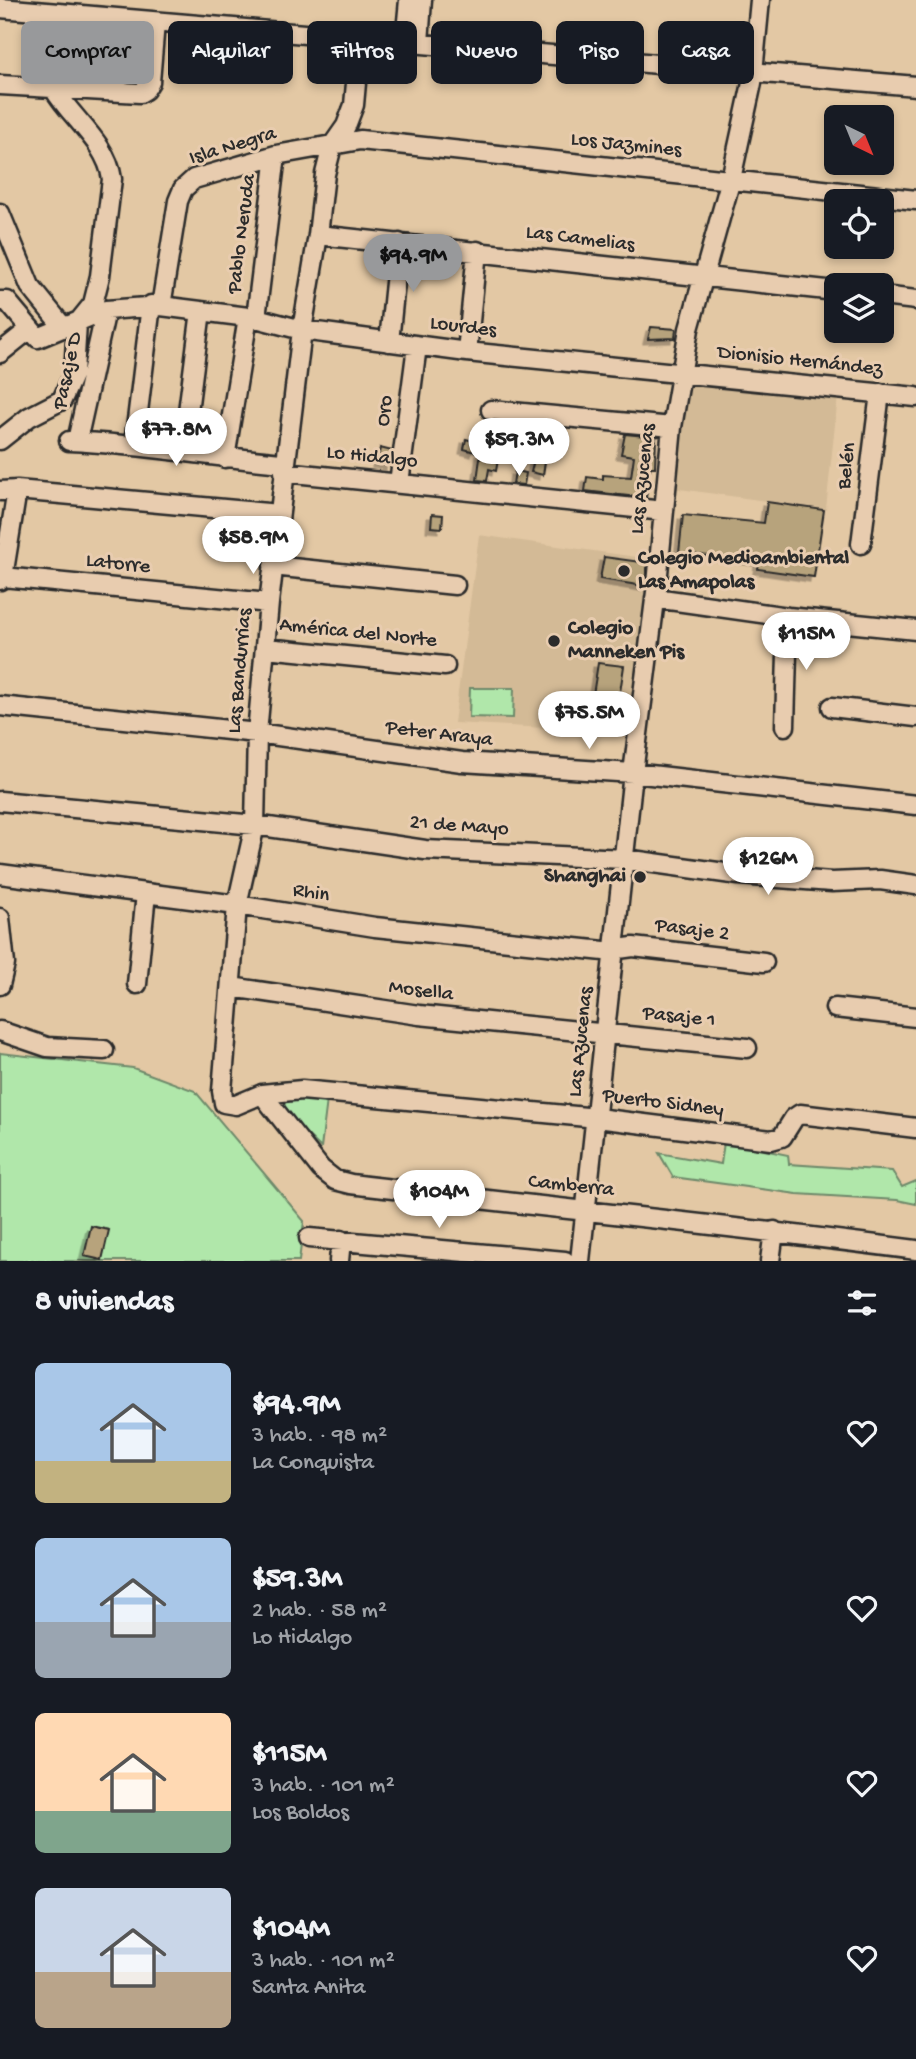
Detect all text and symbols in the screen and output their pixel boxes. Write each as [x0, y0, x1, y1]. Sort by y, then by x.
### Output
chip: Comprar [21, 21, 154, 84]
chip: Alquilar [168, 21, 293, 84]
chip: Filtros [307, 21, 417, 84]
chip: Nuevo [431, 21, 542, 84]
chip: Piso [556, 21, 644, 84]
chip: Casa [658, 21, 754, 84]
north arrow [824, 105, 894, 175]
map controls [824, 105, 894, 343]
street label: Isla Negra [186, 122, 281, 172]
street label: Los Jazmines [569, 128, 684, 164]
street label: Pablo Neruda [223, 171, 263, 296]
button: locate [824, 189, 894, 259]
street label: Las Camelias [524, 221, 637, 259]
pin: $94.9M [356, 234, 470, 294]
text: $94.9M [379, 243, 447, 270]
button: layers [824, 273, 894, 343]
street label: Lourdes [428, 312, 499, 345]
street label: Pasaje D [48, 330, 89, 413]
street label: Dionisio Hernández [714, 341, 885, 383]
street label: Oro [372, 394, 400, 428]
pin: $77.8M [119, 408, 233, 468]
text: $77.8M [141, 417, 211, 444]
pin: $59.3M [462, 419, 576, 478]
street label: Las Azucenas [626, 421, 662, 535]
text: $59.3M [484, 427, 554, 454]
street label: Lo Hidalgo [325, 441, 419, 475]
street label: Belén [833, 441, 863, 492]
pin: $58.9M [196, 516, 310, 576]
text: $58.9M [218, 525, 288, 552]
place label: Colegio Medioambiental Las Amapolas [637, 547, 850, 596]
street label: Latorre [85, 549, 153, 581]
marker: Colegio Medioambiental Las Amapolas [616, 563, 632, 579]
street label: Las Bandurrias [223, 606, 259, 735]
pin: $115M [757, 612, 855, 672]
street label: América del Norte [278, 613, 439, 655]
place label: Colegio Manneken Pis [567, 617, 685, 666]
text: $115M [778, 621, 834, 648]
marker: Colegio Manneken Pis [546, 633, 562, 649]
pin: $75.5M [532, 692, 646, 751]
text: $75.5M [554, 700, 624, 727]
street label: Peter Araya [383, 716, 495, 754]
street label: 21 de Mayo [409, 811, 510, 843]
pin: $126M [719, 838, 817, 897]
text: $126M [739, 846, 797, 873]
place label: Shanghai [544, 865, 626, 890]
marker: Shanghai [632, 869, 648, 885]
street label: Rhin [291, 879, 331, 909]
street label: Pasaje 2 [652, 914, 731, 948]
street label: Mosella [387, 976, 456, 1009]
street label: Las Azucenas [564, 984, 600, 1098]
street label: Pasaje 1 [640, 1002, 717, 1034]
street label: Puerto Sidney [600, 1084, 725, 1124]
pin: $104M [390, 1170, 488, 1230]
street label: Camberra [527, 1170, 617, 1204]
text: $104M [409, 1179, 469, 1206]
icon: filters [843, 1284, 881, 1322]
text: 8 viviendas [35, 1286, 173, 1321]
text: $94.9M [252, 1388, 340, 1423]
icon: home [91, 1391, 175, 1475]
icon: heart [843, 1414, 881, 1452]
text: 3 hab. · 98 m² [252, 1423, 387, 1450]
text: La Conquista [252, 1450, 374, 1477]
text: $59.3M [252, 1563, 342, 1598]
icon: home [91, 1566, 175, 1650]
icon: heart [843, 1589, 881, 1627]
text: 2 hab. · 58 m² [252, 1598, 387, 1625]
text: Lo Hidalgo [252, 1625, 352, 1652]
text: $115M [252, 1738, 326, 1773]
icon: home [91, 1741, 175, 1825]
icon: heart [843, 1764, 881, 1802]
text: 3 hab. · 101 m² [252, 1773, 395, 1800]
text: Los Boldos [252, 1800, 349, 1827]
text: $104M [252, 1913, 330, 1948]
icon: home [91, 1916, 175, 2000]
icon: heart [843, 1939, 881, 1977]
text: 3 hab. · 101 m² [252, 1948, 395, 1975]
text: Santa Anita [252, 1975, 366, 2002]

